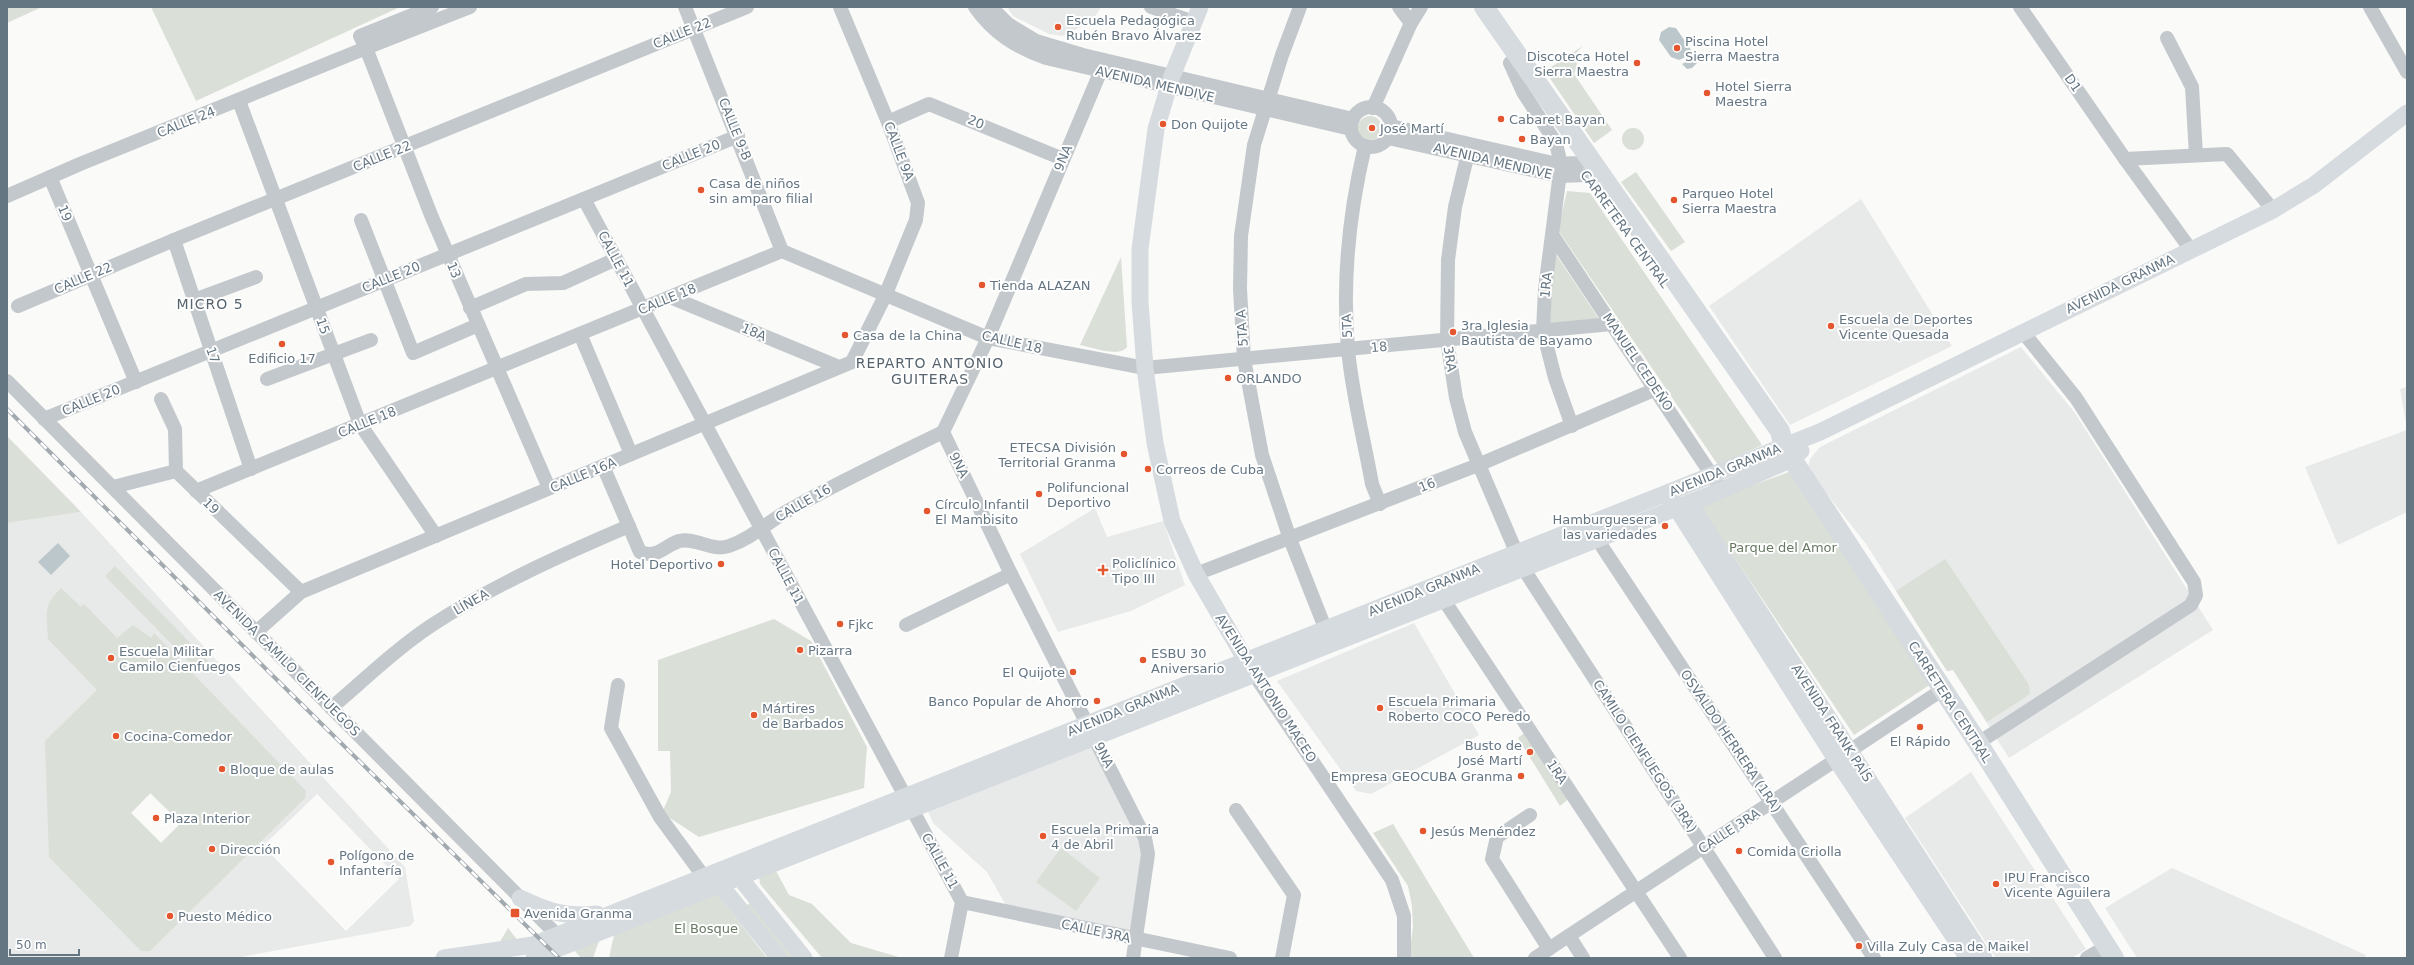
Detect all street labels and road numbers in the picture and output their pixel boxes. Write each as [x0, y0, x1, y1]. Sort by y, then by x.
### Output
street label: CALLE 22 [651, 15, 713, 51]
street label: AVENIDA MENDIVE [1094, 63, 1216, 105]
street label: D1 [2062, 71, 2084, 95]
street label: CALLE 9-B [716, 95, 754, 163]
street label: CALLE 24 [155, 104, 217, 140]
street label: 20 [966, 112, 986, 132]
street label: CALLE 9A [881, 119, 917, 183]
street label: CALLE 20 [660, 137, 722, 173]
street label: CALLE 22 [351, 138, 413, 174]
street label: AVENIDA MENDIVE [1432, 140, 1554, 182]
street label: 9NA [1051, 143, 1075, 173]
street label: CARRETERA CENTRAL [1577, 167, 1673, 291]
street label: 19 [55, 202, 75, 224]
street label: CALLE 11 [595, 228, 637, 290]
street label: AVENIDA GRANMA [2063, 251, 2177, 317]
street label: CALLE 22 [52, 259, 114, 297]
street label: CALLE 20 [360, 259, 422, 295]
street label: 13 [444, 259, 464, 281]
street label: 1RA [1537, 271, 1555, 299]
street label: CALLE 18 [636, 281, 698, 317]
street label: 5TA A [1233, 309, 1251, 347]
street label: MANUEL CEDEÑO [1600, 310, 1676, 414]
street label: 5TA [1339, 313, 1355, 338]
street label: 15 [313, 316, 333, 336]
street label: 18A [739, 320, 769, 344]
street label: CALLE 18 [980, 328, 1044, 356]
street label: 18 [1370, 339, 1388, 355]
street label: 17 [203, 345, 223, 365]
street label: 3RA [1441, 345, 1459, 373]
street label: CALLE 20 [60, 382, 122, 418]
street label: CALLE 18 [336, 404, 398, 440]
street label: AVENIDA GRANMA [1667, 441, 1783, 499]
street label: 9NA [946, 450, 972, 480]
street label: CALLE 16A [548, 454, 618, 496]
street label: 16 [1417, 475, 1437, 495]
street label: CALLE 16 [773, 481, 833, 525]
street label: 19 [200, 495, 222, 517]
street label: CALLE 11 [765, 545, 807, 607]
street label: AVENIDA GRANMA [1366, 561, 1482, 619]
street label: LÍNEA [451, 586, 491, 618]
street label: AVENIDA CAMILO CIENFUEGOS [211, 587, 363, 739]
street label: AVENIDA ANTONIO MACEO [1212, 611, 1320, 765]
street label: CARRETERA CENTRAL [1905, 639, 1995, 766]
street label: AVENIDA FRANK PAÍS [1788, 662, 1876, 784]
street label: OSVALDO HERRERA (1RA) [1678, 667, 1784, 815]
street label: CAMILO CIENFUEGOS (3RA) [1590, 677, 1700, 835]
street label: AVENIDA GRANMA [1065, 681, 1181, 739]
street label: 9NA [1091, 740, 1117, 770]
street label: 1RA [1544, 757, 1570, 787]
street label: CALLE 3RA [1695, 805, 1763, 856]
street label: CALLE 11 [919, 831, 961, 891]
street label: CALLE 3RA [1060, 916, 1132, 946]

